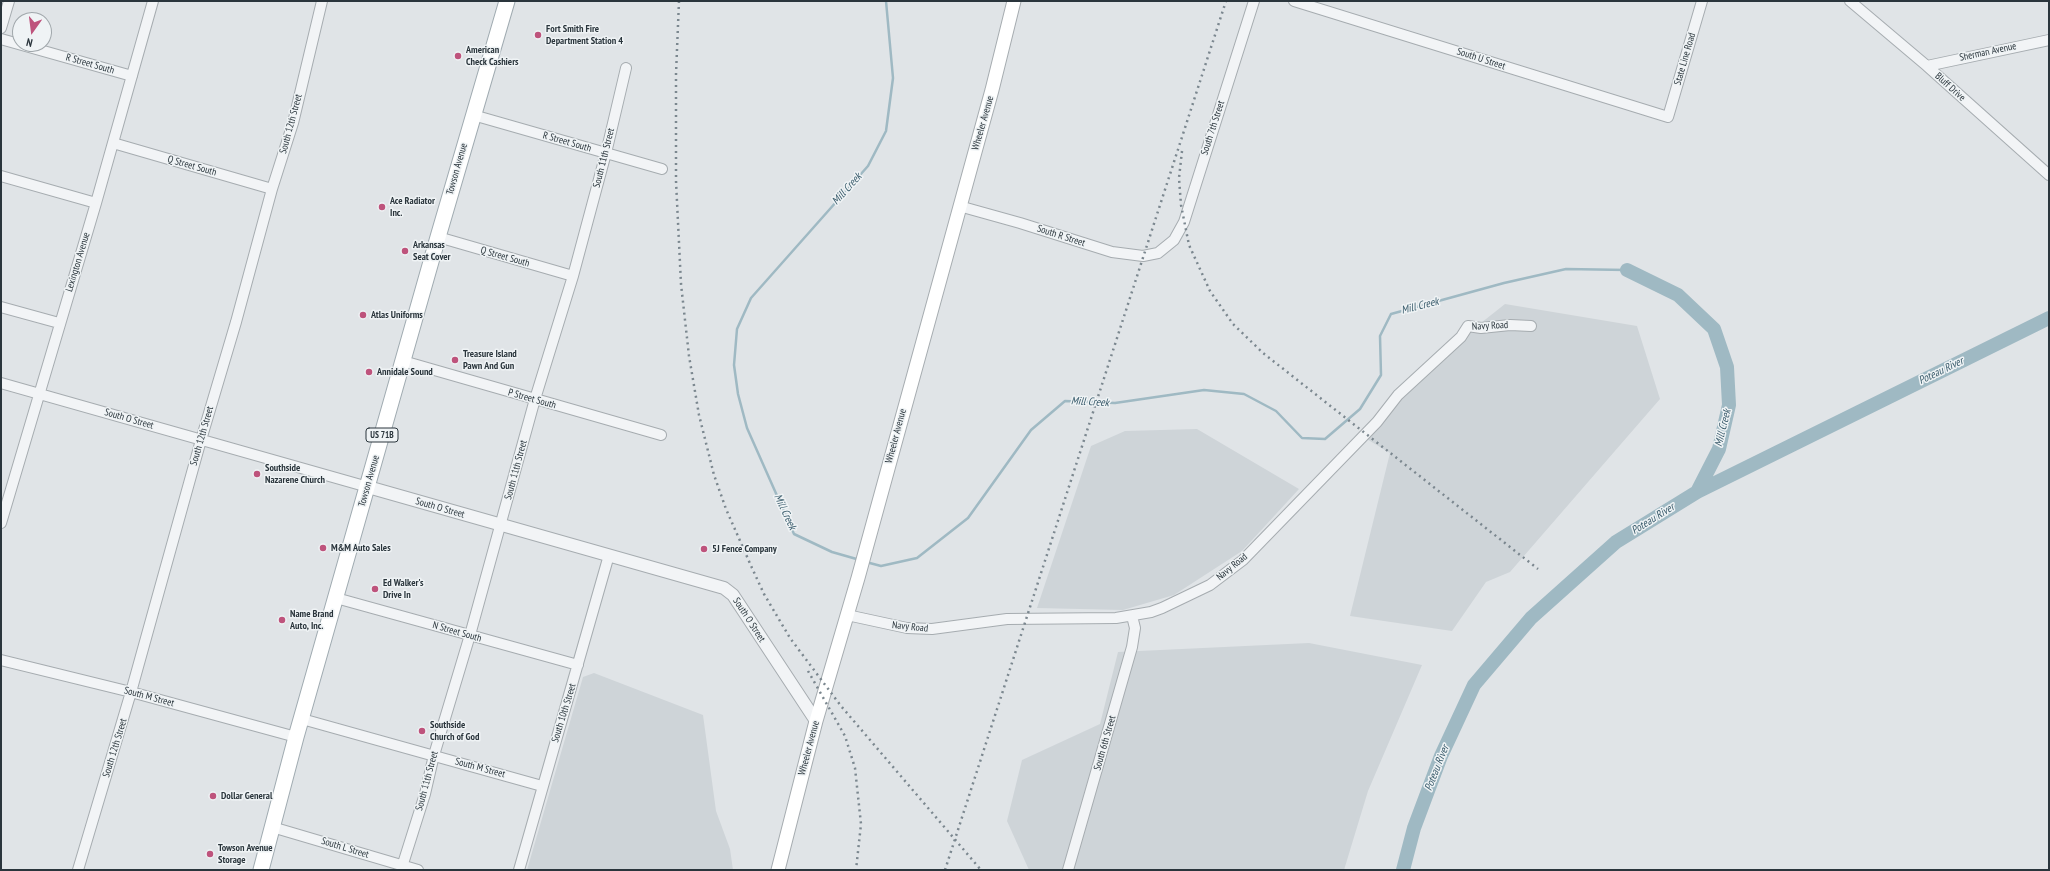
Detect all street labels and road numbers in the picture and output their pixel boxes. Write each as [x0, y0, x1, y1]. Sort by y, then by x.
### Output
street label: State Line Road [1672, 31, 1698, 87]
street label: Sherman Avenue [1958, 40, 2018, 64]
street label: South U Street [1455, 46, 1507, 72]
street label: R Street South [64, 51, 116, 77]
street label: Bluff Drive [1932, 70, 1968, 104]
street label: South 12th Street [277, 93, 305, 155]
street label: Wheeler Avenue [970, 94, 996, 152]
street label: South 7th Street [1199, 99, 1227, 157]
street label: South 11th Street [591, 127, 617, 189]
street label: R Street South [541, 129, 593, 155]
street label: Towson Avenue [444, 142, 470, 196]
street label: Q Street South [166, 153, 218, 179]
street label: South R Street [1035, 223, 1087, 249]
street label: Lexington Avenue [63, 231, 93, 293]
street label: Q Street South [479, 244, 531, 270]
street label: Navy Road [1472, 319, 1508, 333]
street label: P Street South [507, 386, 557, 412]
street label: South 12th Street [188, 405, 216, 467]
street label: South O Street [103, 406, 155, 432]
street label: Wheeler Avenue [883, 407, 909, 465]
road number: US 71B [366, 428, 398, 442]
street label: South 11th Street [502, 439, 530, 501]
street label: Towson Avenue [356, 454, 382, 508]
street label: South O Street [414, 495, 466, 521]
street label: Navy Road [1214, 551, 1250, 583]
street label: South O Street [730, 596, 768, 644]
street label: N Street South [431, 619, 483, 645]
street label: Navy Road [891, 619, 929, 635]
street label: South 10th Street [549, 682, 579, 744]
street label: South M Street [123, 685, 175, 709]
street label: South 6th Street [1091, 714, 1119, 772]
street label: South 12th Street [100, 717, 130, 779]
street label: Wheeler Avenue [796, 719, 822, 777]
street label: South 11th Street [413, 750, 441, 812]
street label: South M Street [454, 756, 506, 780]
street label: South L Street [320, 835, 370, 861]

